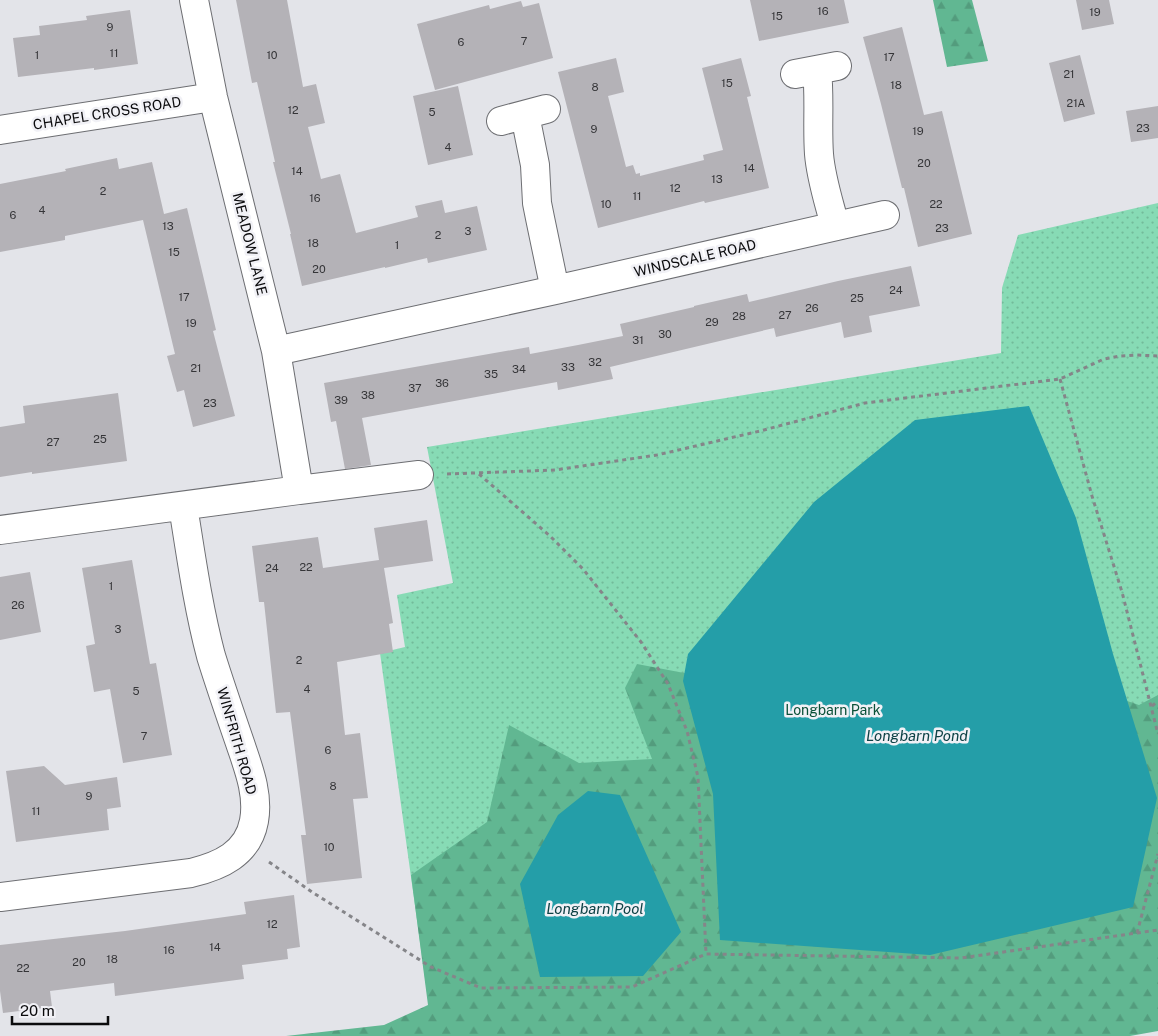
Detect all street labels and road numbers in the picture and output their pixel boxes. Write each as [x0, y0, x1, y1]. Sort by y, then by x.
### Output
street label: CHAPEL CROSS ROAD [32, 93, 182, 133]
street label: MEADOW LANE [230, 191, 270, 297]
street label: WINDSCALE ROAD [632, 236, 758, 280]
street label: WINFRITH ROAD [214, 686, 260, 796]

